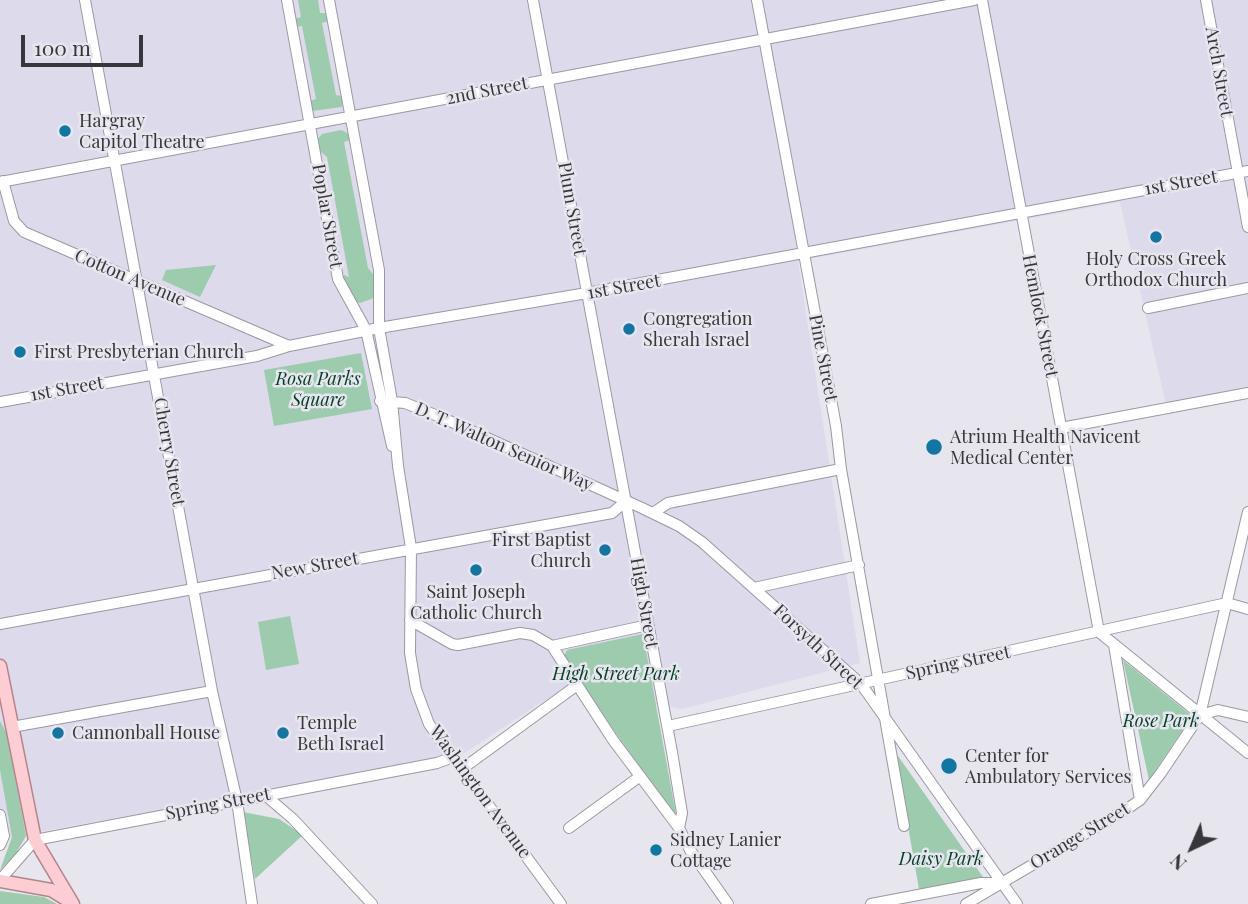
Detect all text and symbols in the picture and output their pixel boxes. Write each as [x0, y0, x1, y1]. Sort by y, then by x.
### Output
scale bar [24, 21, 147, 65]
street label: Arch Street [1200, 25, 1238, 119]
text: 100 m [34, 33, 91, 61]
street label: 2nd Street [444, 73, 530, 109]
place label: Hargray Capitol Theatre [79, 110, 205, 152]
marker: Hargray Capitol Theatre [57, 123, 73, 139]
street label: Plum Street [553, 160, 591, 258]
street label: Poplar Street [307, 162, 347, 270]
street label: 1st Street [1143, 166, 1219, 200]
marker: Holy Cross Greek Orthodox Church [1148, 229, 1164, 245]
street label: Cotton Avenue [71, 245, 189, 311]
place label: Holy Cross Greek Orthodox Church [1085, 248, 1227, 290]
street label: Hemlock Street [1018, 253, 1062, 379]
street label: 1st Street [586, 270, 662, 304]
place label: Congregation Sherah Israel [643, 308, 753, 350]
street label: Pine Street [804, 313, 842, 403]
marker: Congregation Sherah Israel [621, 321, 637, 337]
place label: First Presbyterian Church [34, 341, 244, 363]
marker: First Presbyterian Church [12, 344, 28, 360]
park label: Rosa Parks Square [275, 368, 361, 410]
street label: 1st Street [29, 372, 105, 406]
street label: Cherry Street [149, 396, 189, 508]
street label: D. T. Walton Senior Way [412, 398, 596, 496]
place label: Atrium Health Navicent Medical Center [950, 426, 1140, 468]
marker: Atrium Health Navicent Medical Center [924, 437, 944, 457]
place label: First Baptist Church [492, 529, 591, 572]
marker: First Baptist Church [597, 542, 613, 558]
street label: New Street [270, 548, 360, 584]
street label: High Street [625, 556, 663, 650]
marker: Saint Joseph Catholic Church [468, 562, 484, 578]
place label: Saint Joseph Catholic Church [410, 581, 542, 624]
street label: Forsyth Street [769, 600, 867, 694]
street label: Spring Street [904, 641, 1012, 685]
park label: High Street Park [552, 663, 680, 685]
park label: Rose Park [1123, 710, 1199, 732]
place label: Temple Beth Israel [297, 712, 384, 754]
street label: Washington Avenue [424, 721, 536, 863]
place label: Cannonball House [72, 722, 220, 744]
marker: Cannonball House [50, 725, 66, 741]
marker: Temple Beth Israel [275, 725, 291, 741]
place label: Center for Ambulatory Services [965, 745, 1132, 788]
marker: Center for Ambulatory Services [939, 756, 959, 776]
street label: Spring Street [164, 783, 272, 825]
street label: Orange Street [1026, 798, 1134, 874]
north arrow [1157, 813, 1227, 883]
place label: Sidney Lanier Cottage [670, 829, 781, 872]
marker: Sidney Lanier Cottage [648, 842, 664, 858]
park label: Daisy Park [899, 848, 983, 870]
text: N [1163, 849, 1191, 877]

